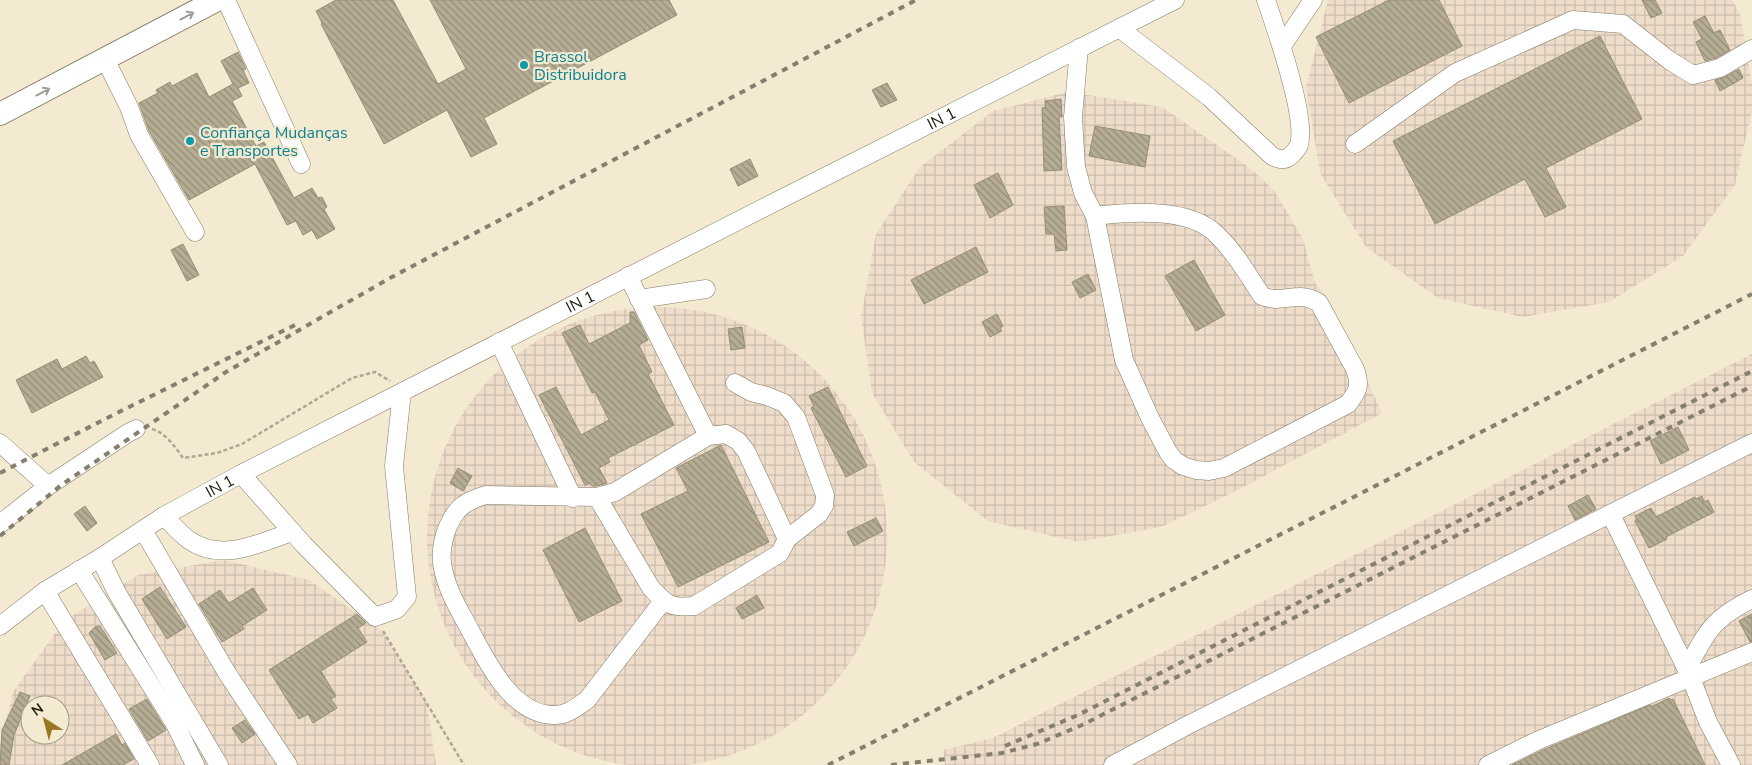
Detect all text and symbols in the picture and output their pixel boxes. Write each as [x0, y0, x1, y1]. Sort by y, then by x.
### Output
one-way arrow [179, 11, 194, 20]
place label: Brassol Distribuidora [534, 46, 627, 86]
marker: Brassol Distribuidora [518, 59, 530, 71]
one-way arrow [35, 87, 50, 96]
street label: IN 1 [924, 102, 960, 135]
place label: Confiança Mudanças e Transportes [200, 122, 348, 162]
marker: Confiança Mudanças e Transportes [184, 135, 196, 147]
street label: IN 1 [562, 286, 599, 319]
street label: IN 1 [202, 470, 238, 503]
north arrow [20, 695, 70, 745]
text: N [28, 699, 47, 721]

